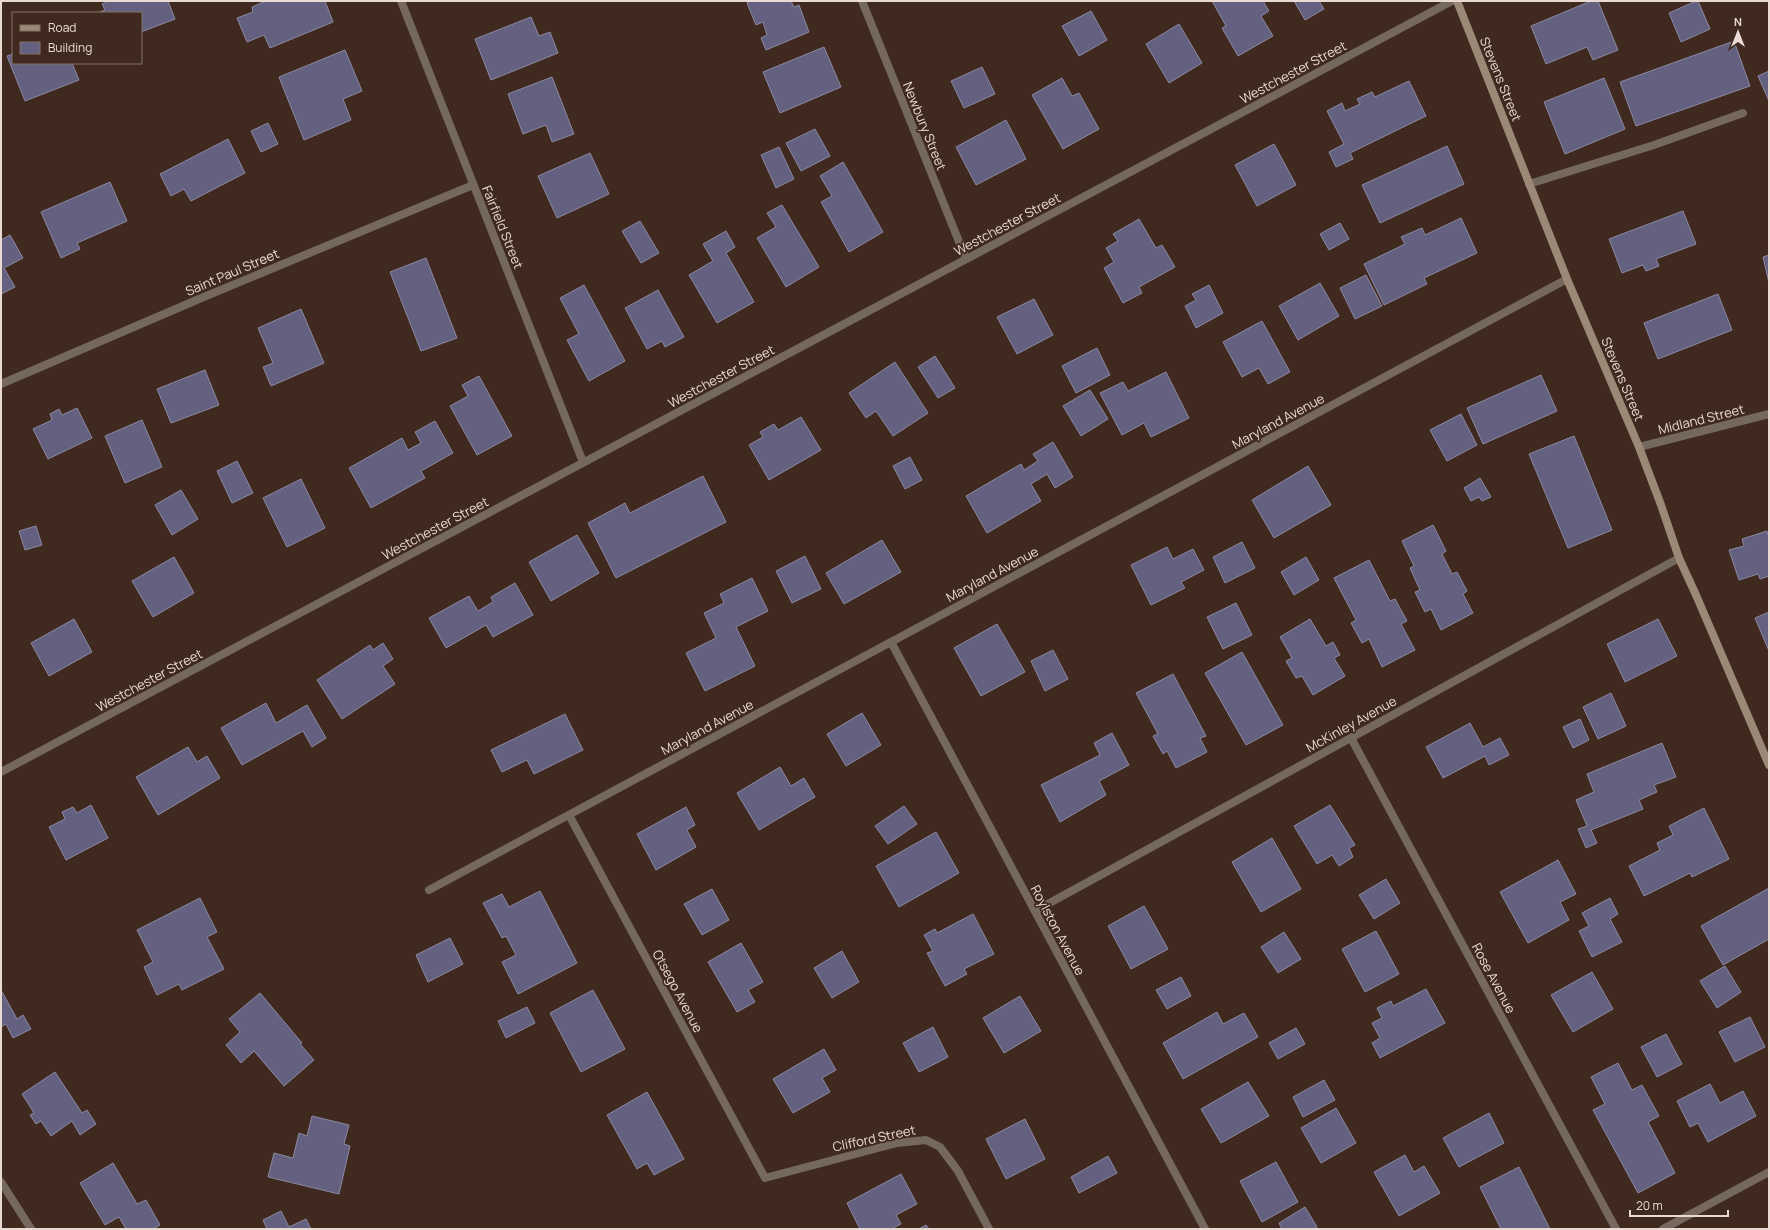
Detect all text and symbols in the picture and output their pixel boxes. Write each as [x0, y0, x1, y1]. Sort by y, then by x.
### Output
legend [12, 12, 142, 64]
north arrow [1718, 12, 1758, 52]
text: N [1734, 14, 1742, 29]
text: Road [48, 19, 76, 36]
street label: Stevens Street [1476, 34, 1526, 124]
street label: Westchester Street [1237, 36, 1349, 108]
text: Building [48, 39, 92, 56]
street label: Newbury Street [899, 79, 951, 173]
street label: Fairfield Street [478, 183, 528, 271]
street label: Westchester Street [951, 188, 1063, 260]
street label: Saint Paul Street [182, 244, 282, 300]
street label: Stevens Street [1597, 334, 1649, 424]
street label: Westchester Street [665, 340, 777, 412]
street label: Maryland Avenue [1229, 389, 1328, 453]
street label: Midland Street [1656, 400, 1746, 438]
street label: Westchester Street [379, 492, 491, 564]
street label: Maryland Avenue [943, 542, 1042, 606]
street label: Westchester Street [93, 644, 205, 716]
street label: McKinley Avenue [1302, 691, 1400, 756]
street label: Maryland Avenue [658, 695, 757, 759]
street label: Roylston Avenue [1027, 882, 1090, 979]
street label: Rose Avenue [1468, 940, 1520, 1017]
street label: Otsego Avenue [649, 946, 708, 1036]
street label: Clifford Street [831, 1120, 917, 1156]
scale bar [1630, 1192, 1728, 1218]
text: 20 m [1636, 1197, 1663, 1214]

